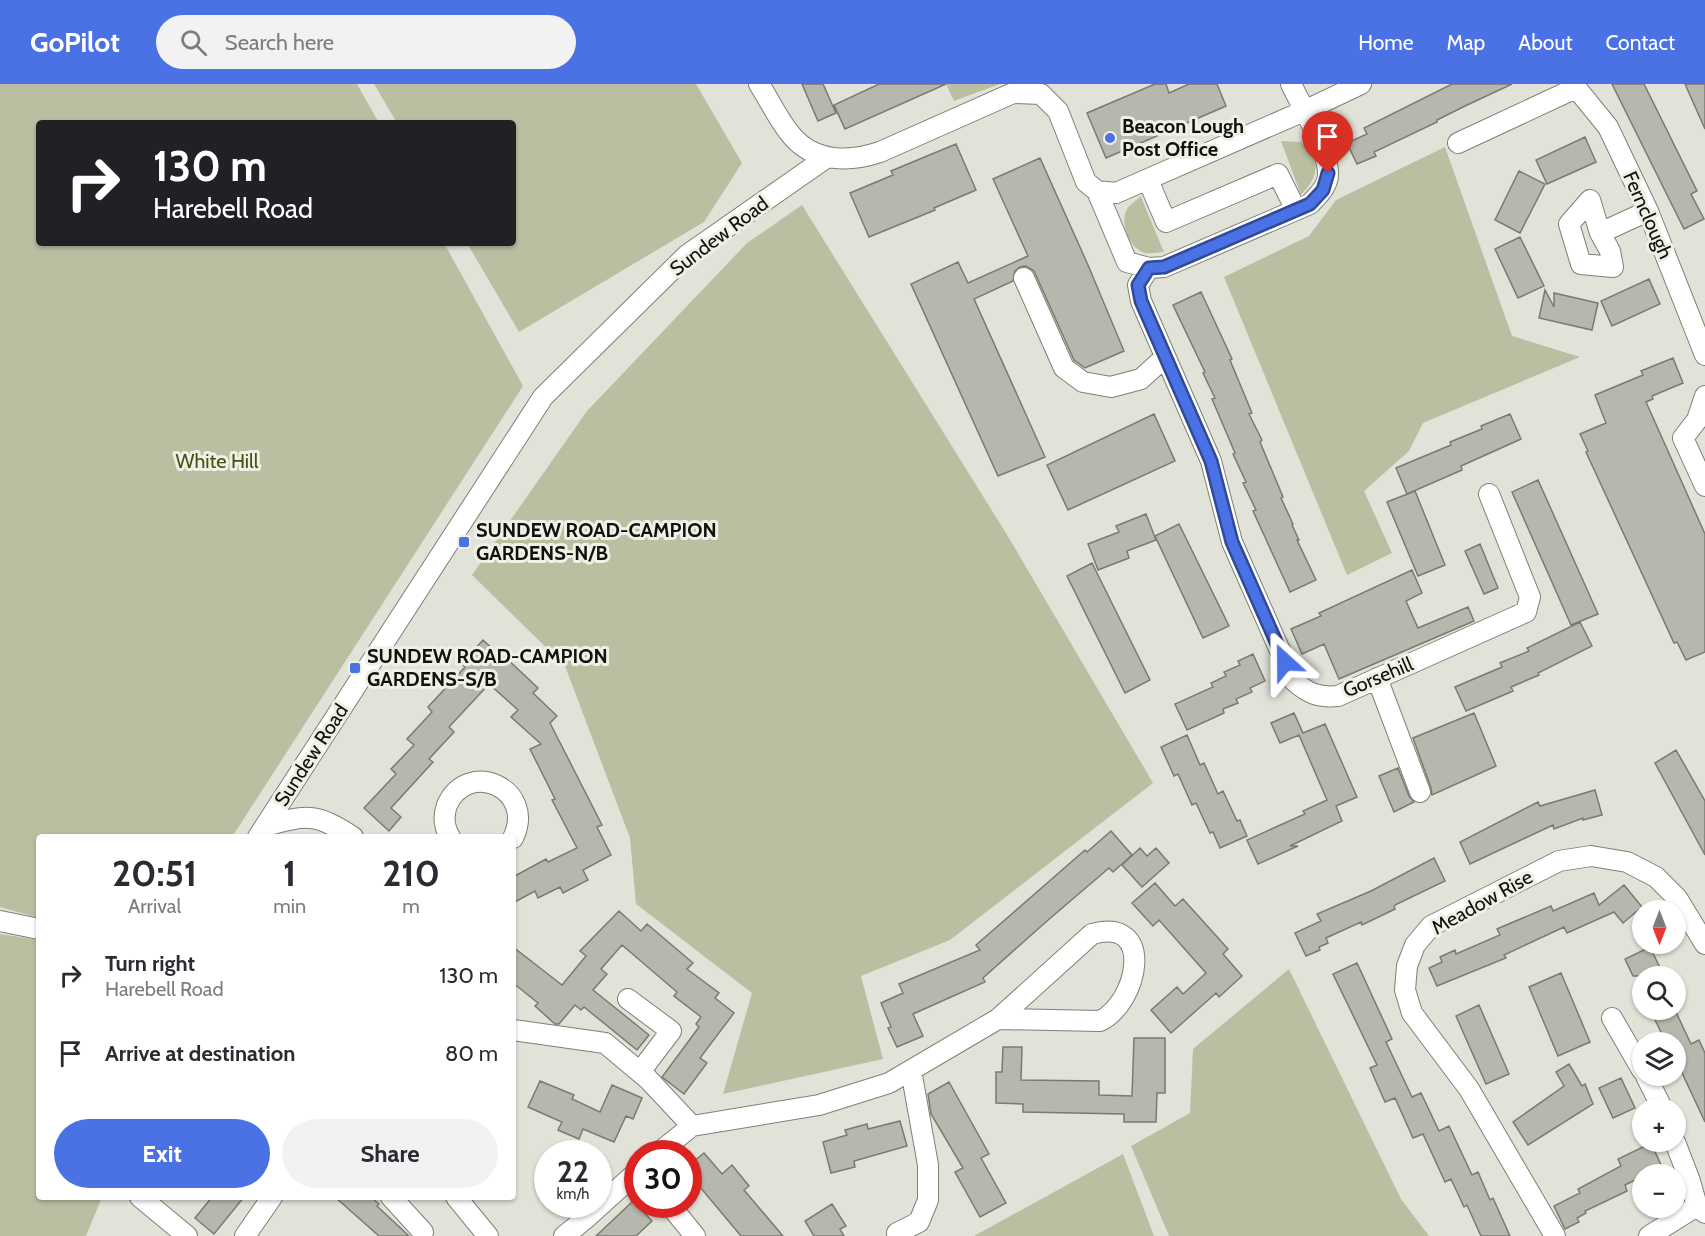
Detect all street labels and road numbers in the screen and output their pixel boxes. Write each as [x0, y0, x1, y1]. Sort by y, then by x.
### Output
street label: Fernclough [1618, 167, 1678, 263]
street label: Sundew Road [665, 191, 773, 281]
street label: Gorsehill [1339, 651, 1417, 702]
street label: Sundew Road [269, 699, 353, 811]
street label: Meadow Rise [1427, 864, 1537, 940]

